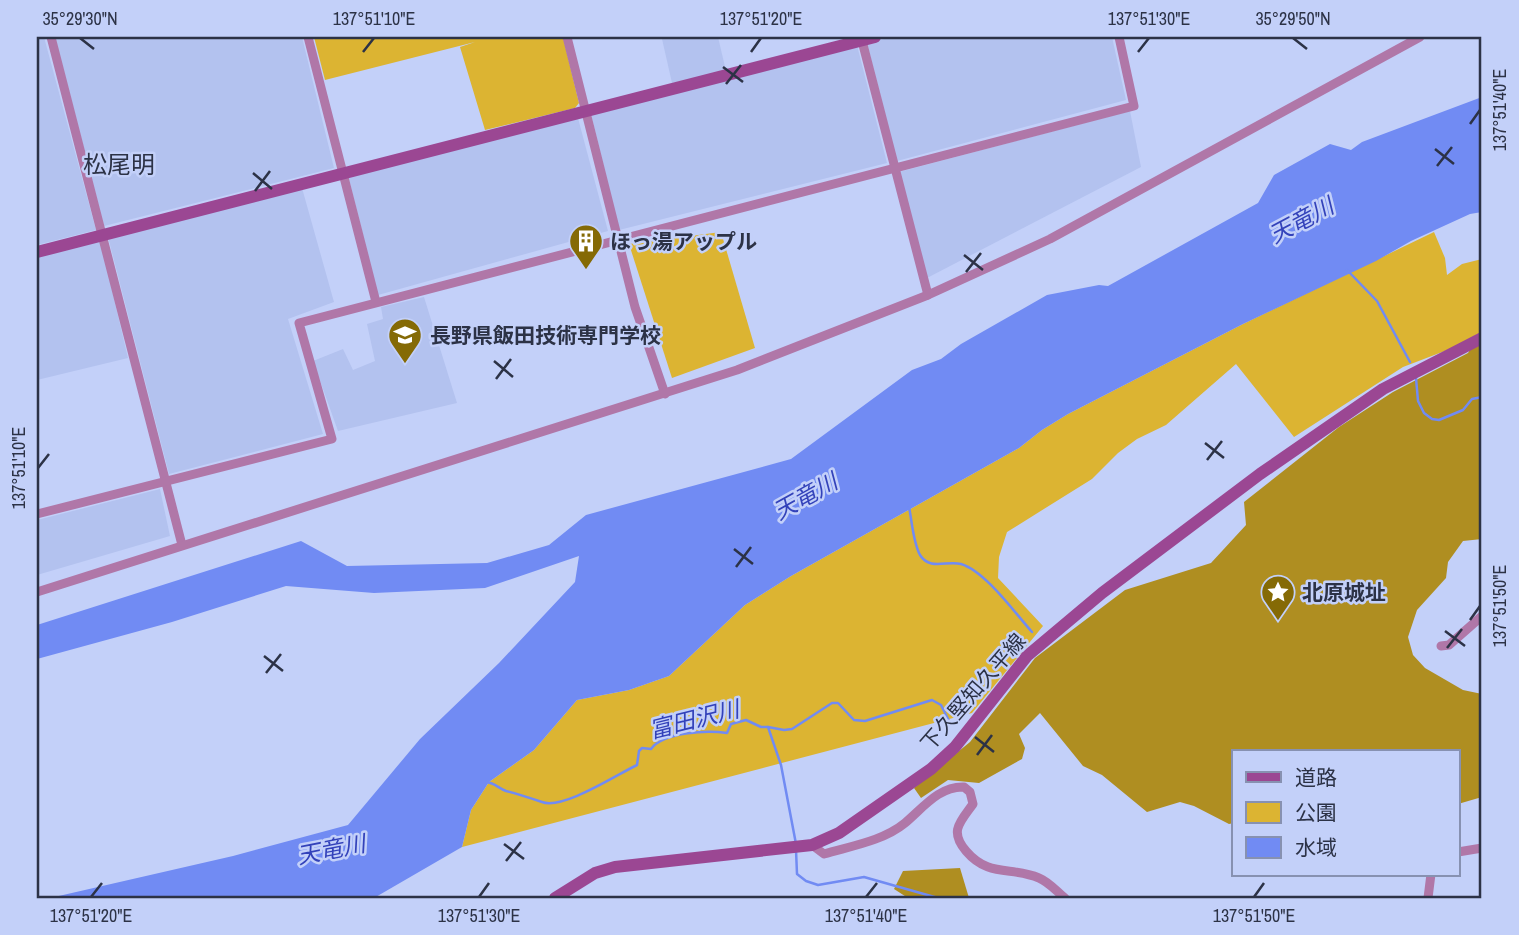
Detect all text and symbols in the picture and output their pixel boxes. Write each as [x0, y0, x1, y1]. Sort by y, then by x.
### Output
text: 35°29'30"N [42, 6, 118, 31]
text: 137°51'10"E [333, 6, 415, 31]
text: 137°51'20"E [720, 6, 802, 31]
text: 137°51'30"E [1108, 6, 1190, 31]
text: 35°29'50"N [1255, 6, 1331, 31]
text: 137°51'40"E [1487, 69, 1512, 151]
district label: 松尾明 [83, 148, 155, 180]
water label: 天竜川 [1263, 189, 1341, 250]
building icon: ほっ湯アップル [567, 222, 605, 271]
place label: ほっ湯アップル [610, 227, 757, 256]
school or university icon: 長野県飯田技術専門学校 [386, 316, 424, 365]
place label: 長野県飯田技術専門学校 [430, 321, 661, 350]
text: 137°51'10"E [6, 427, 31, 509]
water label: 天竜川 [767, 464, 845, 526]
text: 137°51'50"E [1487, 565, 1512, 647]
place icon: 北原城址 [1259, 573, 1297, 622]
place label: 北原城址 [1302, 578, 1386, 607]
street label: 下久堅知久平線 [914, 627, 1032, 757]
water label: 富田沢川 [646, 692, 745, 745]
legend [1232, 750, 1460, 876]
text: 道路 [1295, 763, 1337, 792]
text: 公園 [1295, 798, 1337, 827]
water label: 天竜川 [294, 827, 371, 871]
text: 水域 [1295, 833, 1337, 862]
text: 137°51'20"E [50, 903, 132, 928]
text: 137°51'30"E [438, 903, 520, 928]
text: 137°51'40"E [825, 903, 907, 928]
text: 137°51'50"E [1213, 903, 1295, 928]

